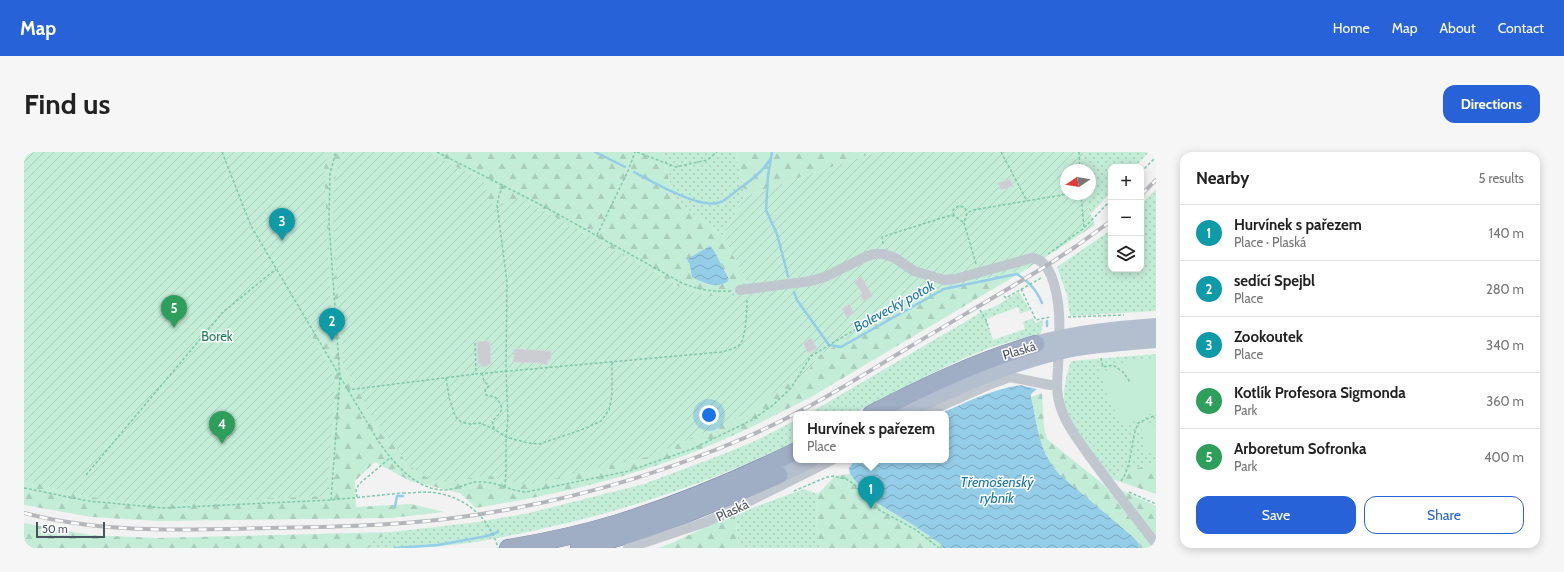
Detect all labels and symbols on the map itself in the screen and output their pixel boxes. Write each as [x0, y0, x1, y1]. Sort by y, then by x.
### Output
north arrow [1060, 164, 1096, 200]
pin: 3 [269, 208, 295, 241]
water label: Bolevecký potok [850, 276, 939, 336]
pin: 5 [161, 295, 187, 328]
pin: 2 [319, 308, 345, 341]
park label: Borek [201, 328, 233, 344]
street label: Plaská [1000, 337, 1038, 363]
your location [699, 405, 719, 425]
pin: 4 [209, 411, 235, 444]
water label: Třemošenský rybník [960, 473, 1034, 507]
pin: 1 [858, 476, 884, 509]
street label: Plaská [713, 495, 752, 524]
scale bar [36, 520, 105, 539]

